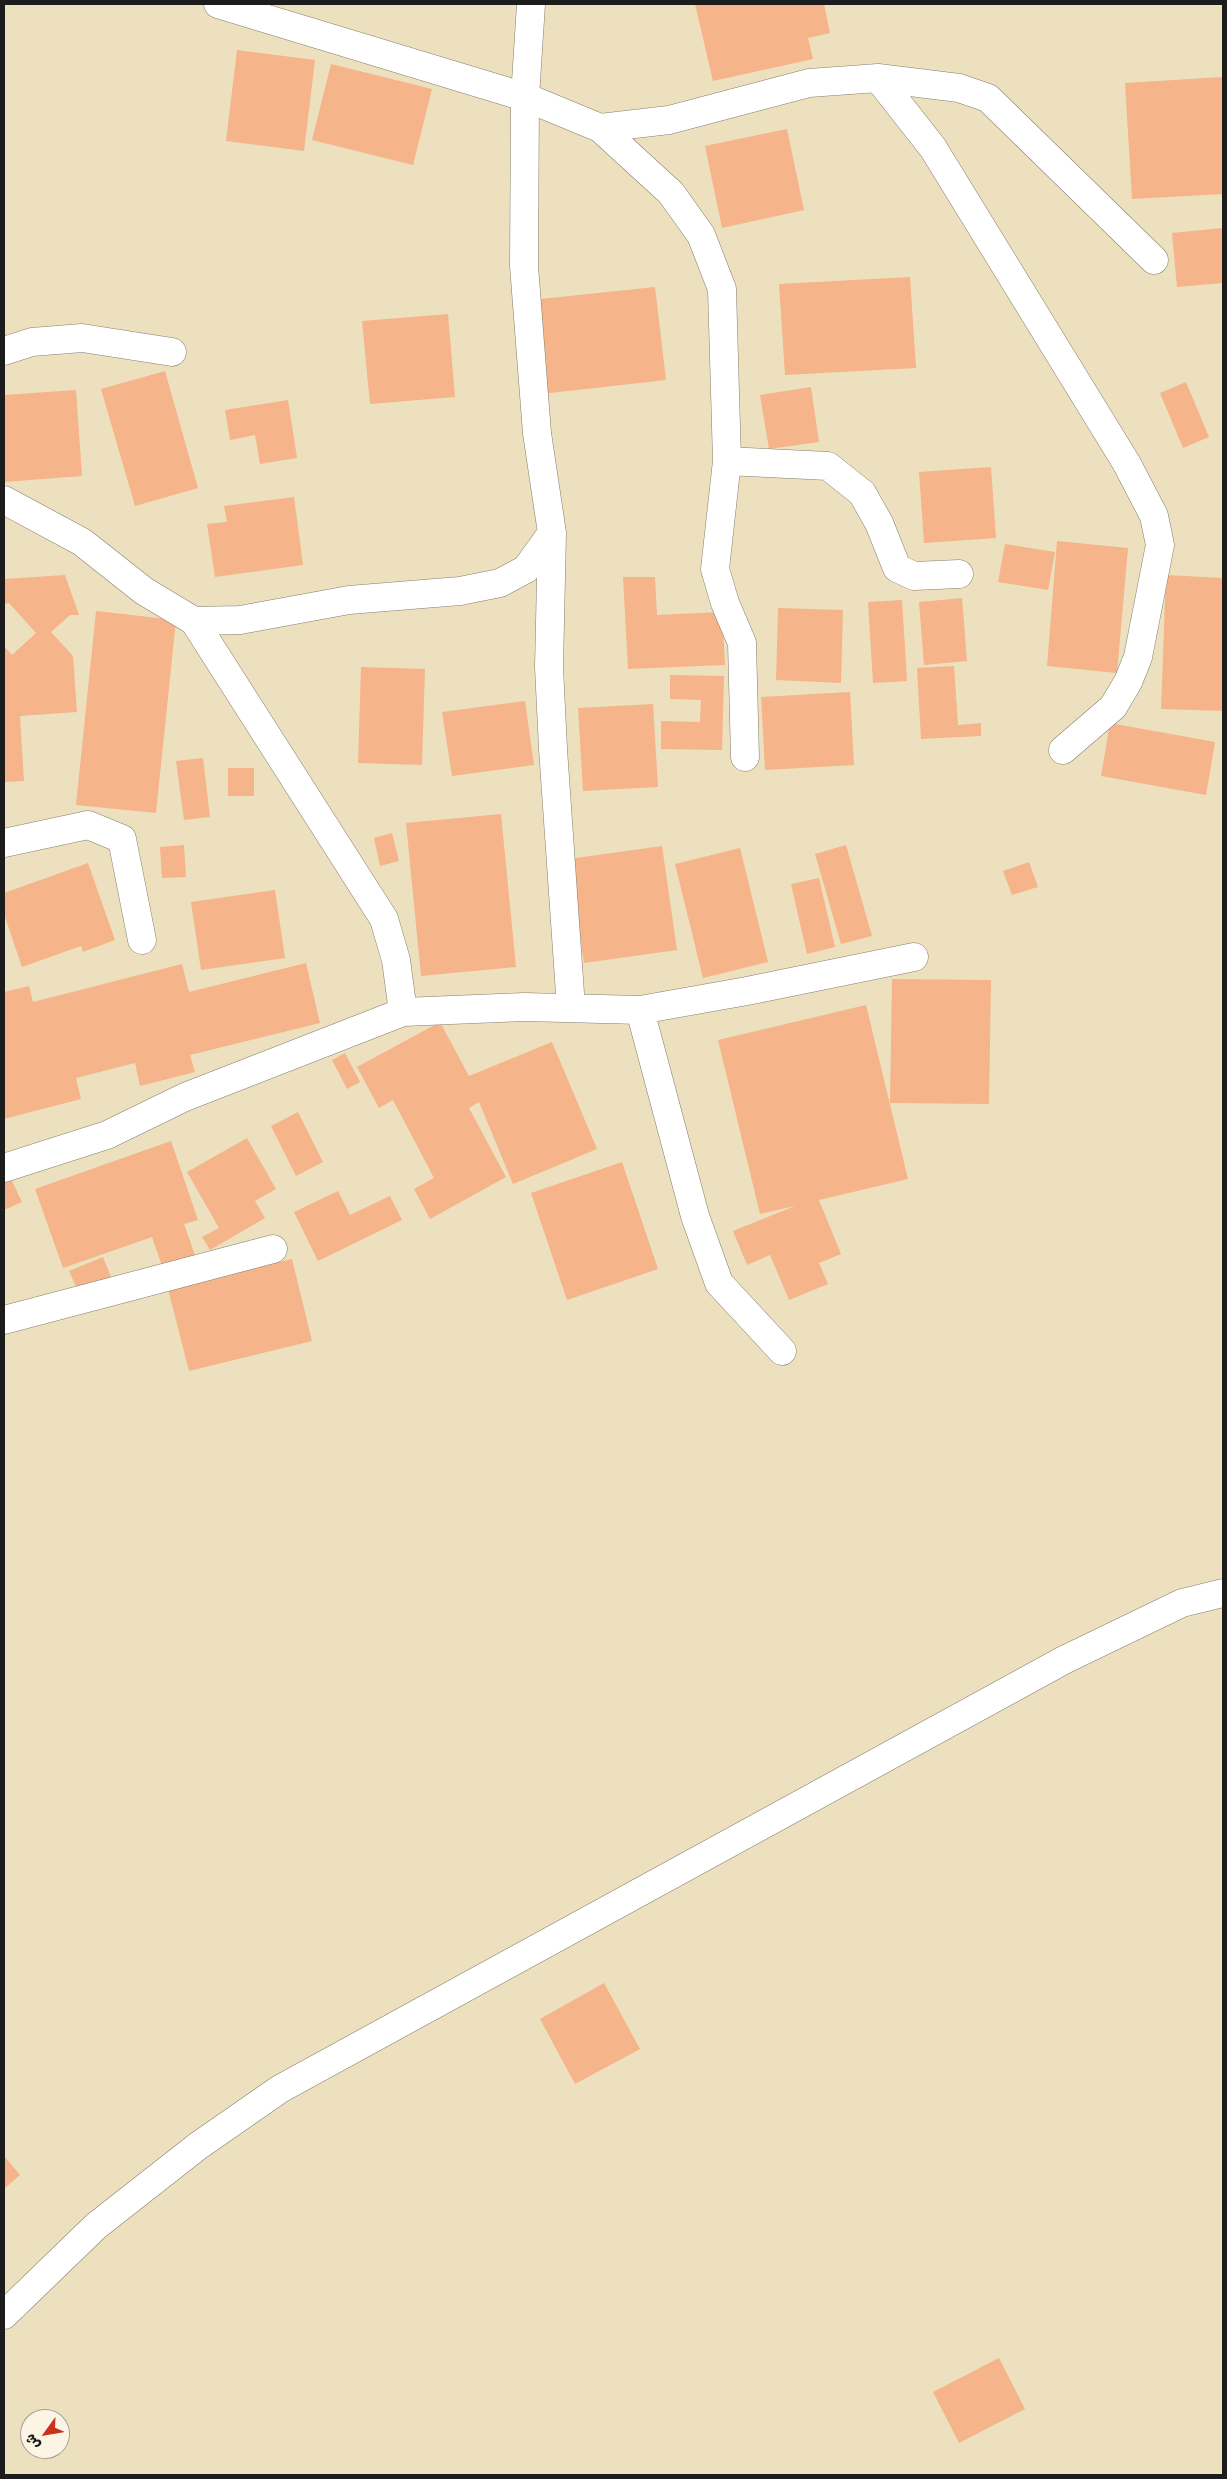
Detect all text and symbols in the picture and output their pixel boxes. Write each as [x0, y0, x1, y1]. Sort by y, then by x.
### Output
north arrow [20, 2409, 70, 2459]
text: ش [21, 2430, 45, 2453]

